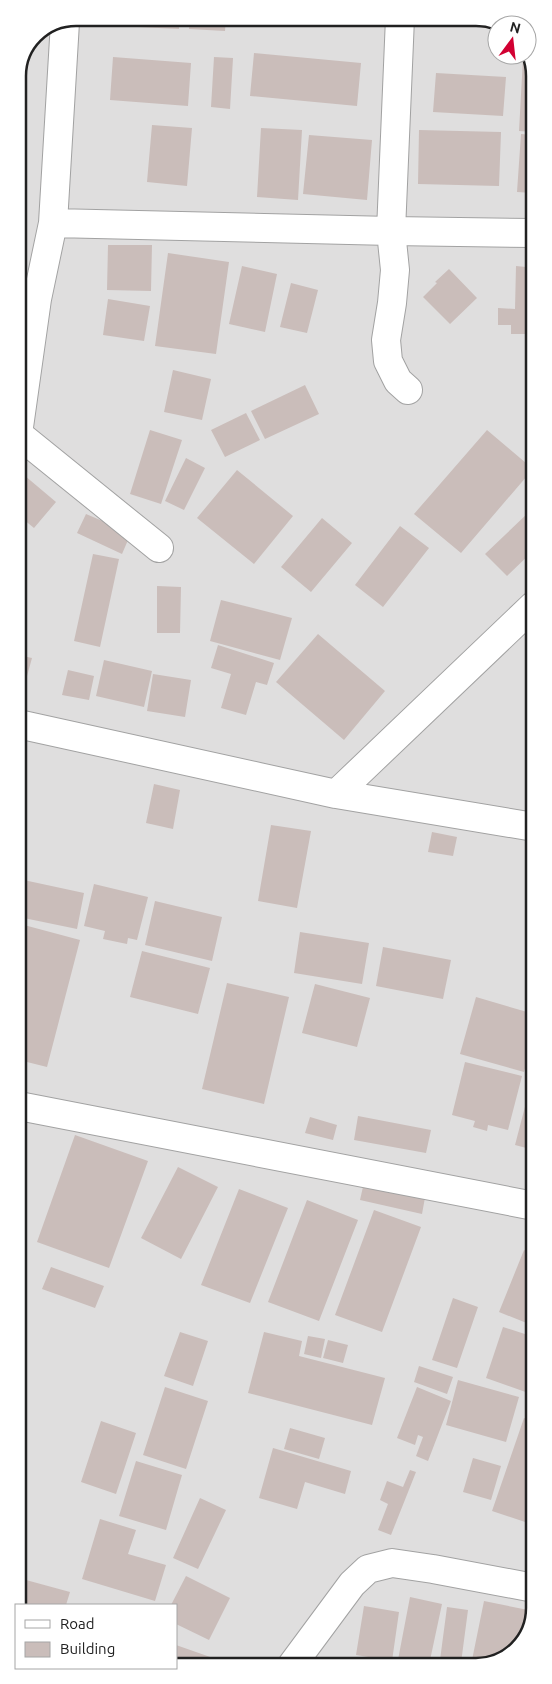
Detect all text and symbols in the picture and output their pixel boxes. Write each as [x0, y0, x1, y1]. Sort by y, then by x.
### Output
north arrow [487, 15, 537, 65]
text: N [508, 18, 522, 37]
legend [15, 1604, 178, 1669]
text: Road [60, 1615, 95, 1632]
text: Building [60, 1640, 115, 1657]

